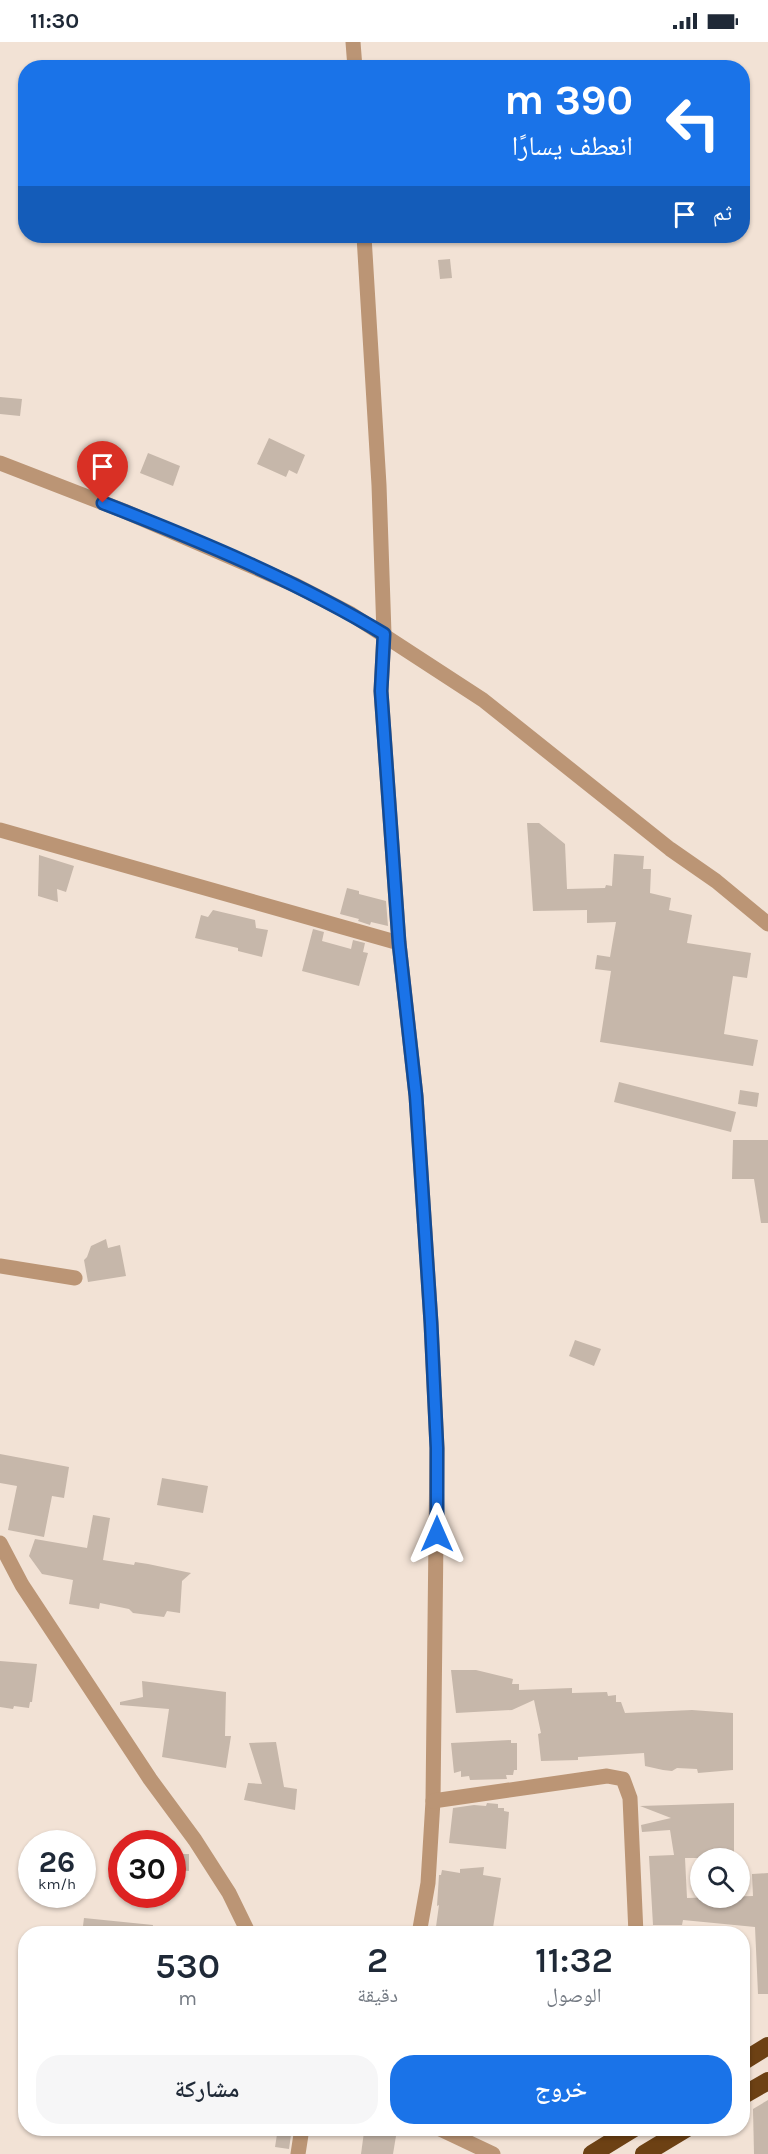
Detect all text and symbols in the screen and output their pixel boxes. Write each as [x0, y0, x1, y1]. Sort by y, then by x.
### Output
text: 11:30 [30, 8, 79, 34]
text: 390 m [504, 75, 633, 125]
icon: left [654, 84, 732, 162]
text: انعطف يسارًا [512, 130, 633, 162]
icon: arrive [668, 198, 701, 231]
text: ثم [713, 200, 732, 226]
pin [77, 441, 128, 503]
icon: arrive [86, 450, 119, 483]
position arrow [405, 1502, 469, 1566]
speed limit sign: 30 [108, 1830, 186, 1908]
text: 26 [39, 1844, 75, 1880]
map controls [690, 1848, 750, 1908]
button: search [690, 1848, 750, 1908]
text: km/h [38, 1875, 76, 1893]
text: 2 [367, 1939, 388, 1981]
text: 11:32 [535, 1939, 613, 1981]
text: 530 [155, 1945, 220, 1987]
text: دقيقة [357, 1984, 398, 2007]
text: الوصول [546, 1984, 602, 2007]
text: m [178, 1987, 197, 2010]
button: مشاركة [36, 2055, 378, 2124]
button: خروج [390, 2055, 732, 2124]

